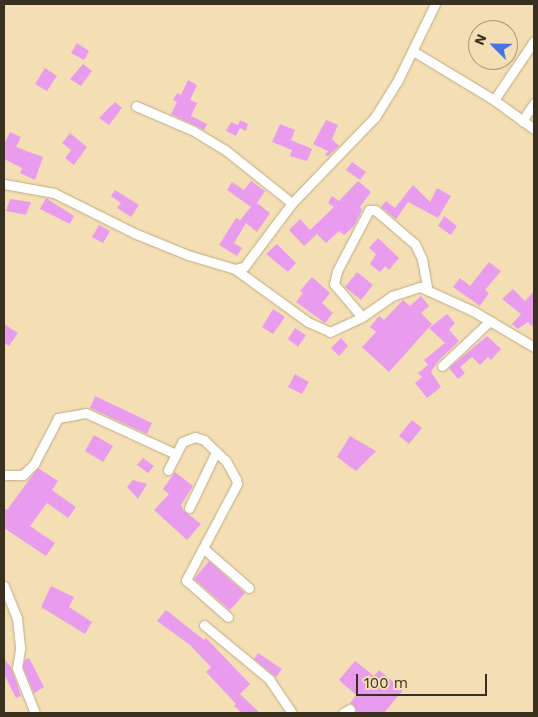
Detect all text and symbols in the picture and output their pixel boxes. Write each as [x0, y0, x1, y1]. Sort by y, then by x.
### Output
north arrow [468, 20, 518, 70]
text: N [471, 32, 490, 47]
scale bar [358, 664, 489, 696]
text: 100 m [364, 674, 408, 692]

